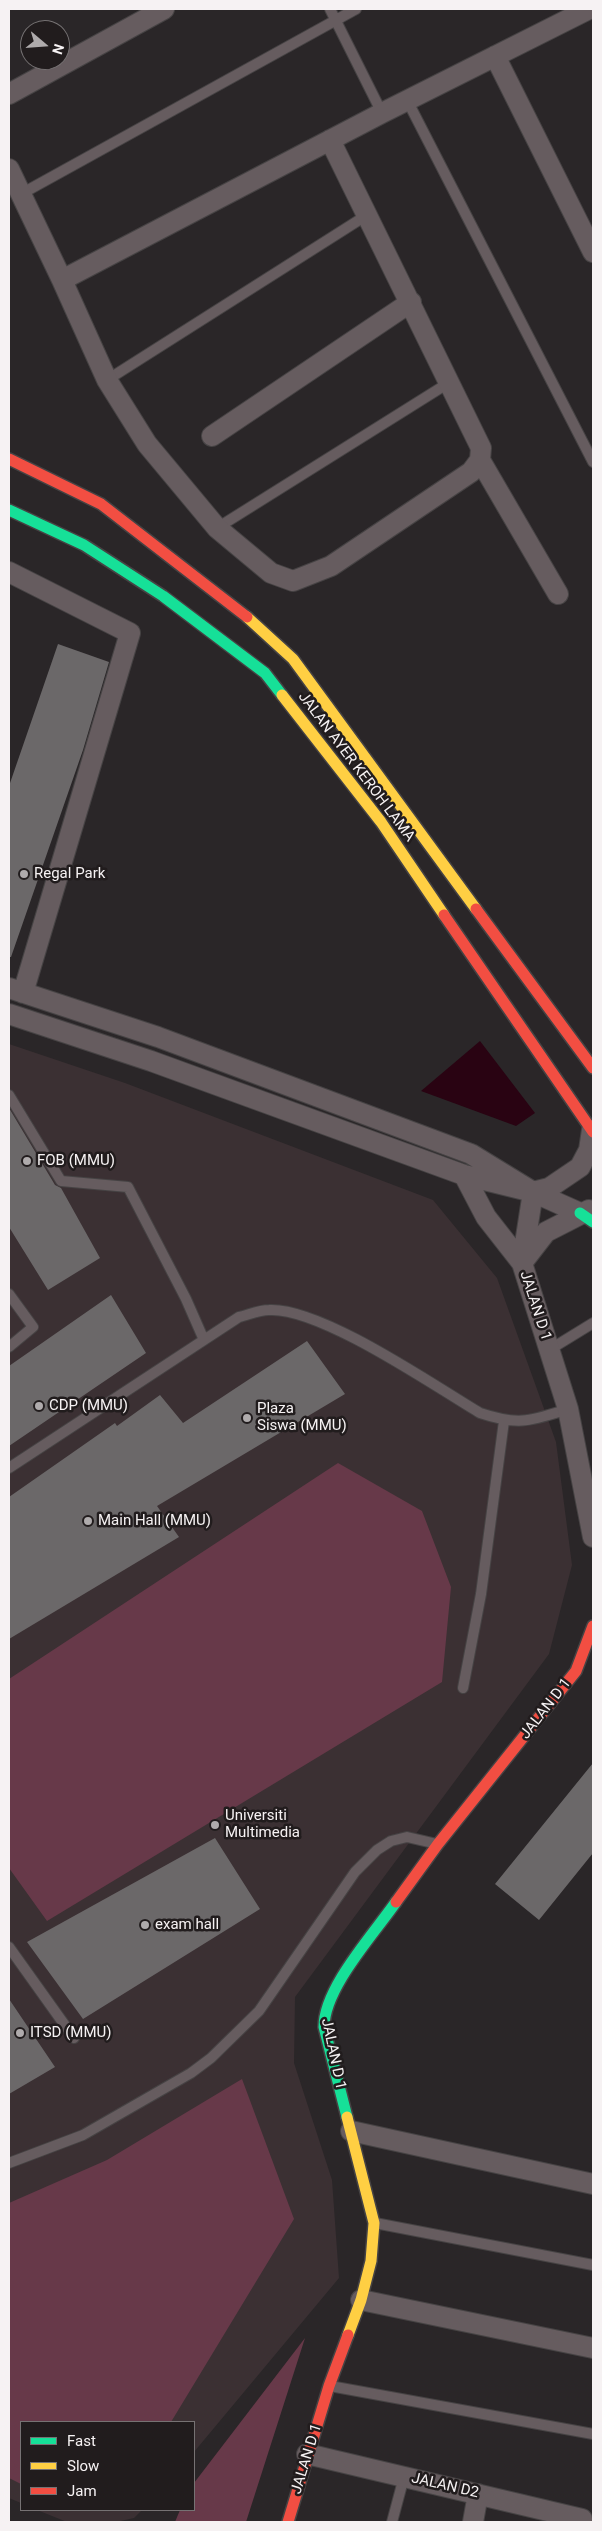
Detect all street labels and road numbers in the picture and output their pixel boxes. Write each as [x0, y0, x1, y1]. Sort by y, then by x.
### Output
street label: JALAN AYER KEROH LAMA [294, 689, 418, 845]
street label: JALAN D 1 [515, 1269, 555, 1343]
street label: JALAN D 1 [517, 1675, 575, 1743]
street label: JALAN D 1 [317, 2017, 349, 2091]
street label: JALAN D 1 [288, 2422, 326, 2496]
street label: JALAN D2 [410, 2470, 480, 2502]

